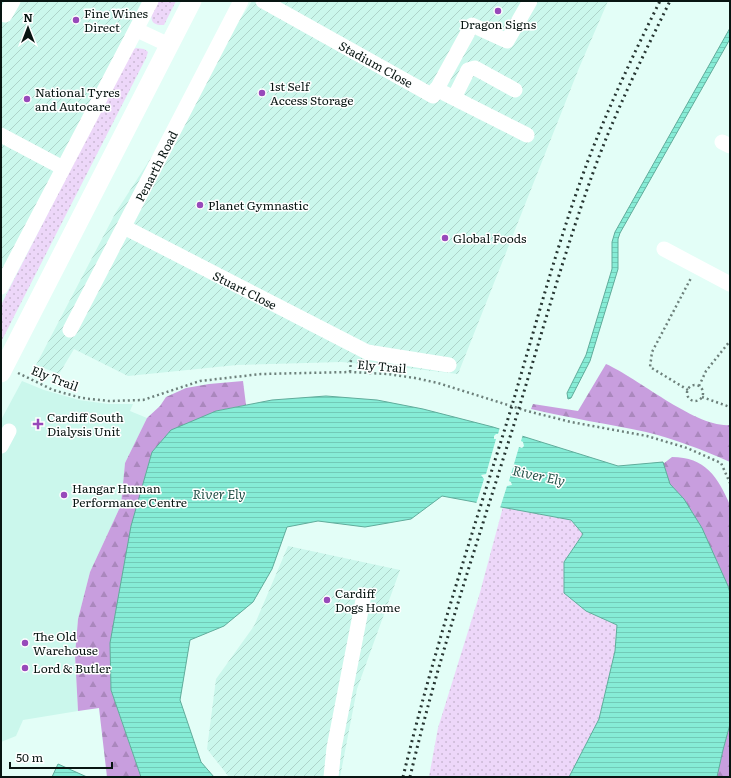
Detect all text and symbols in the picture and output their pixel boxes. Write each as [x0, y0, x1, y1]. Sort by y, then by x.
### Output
place label: Fine Wines Direct [84, 4, 149, 36]
marker: Dragon Signs [493, 6, 503, 16]
north arrow [8, 8, 48, 48]
text: N [23, 9, 33, 25]
marker: Fine Wines Direct [71, 15, 81, 25]
place label: Dragon Signs [460, 15, 537, 33]
street label: Stadium Close [336, 36, 416, 92]
place label: 1st Self Access Storage [270, 77, 354, 109]
place label: National Tyres and Autocare [35, 83, 120, 115]
marker: 1st Self Access Storage [257, 88, 267, 98]
marker: National Tyres and Autocare [22, 94, 32, 104]
street label: Penarth Road [130, 127, 182, 205]
place label: Planet Gymnastic [208, 196, 308, 214]
marker: Planet Gymnastic [195, 200, 205, 210]
place label: Global Foods [453, 229, 527, 247]
marker: Global Foods [440, 233, 450, 243]
street label: Stuart Close [210, 266, 280, 314]
street label: Ely Trail [357, 355, 407, 377]
street label: Ely Trail [29, 361, 81, 395]
place label: Cardiff South Dialysis Unit [47, 408, 124, 440]
marker: Cardiff South Dialysis Unit [32, 418, 44, 430]
water label: River Ely [511, 460, 567, 490]
place label: Hangar Human Performance Centre [72, 479, 187, 511]
water label: River Ely [192, 484, 246, 503]
marker: Hangar Human Performance Centre [59, 490, 69, 500]
place label: Cardiff Dogs Home [335, 584, 400, 616]
marker: Cardiff Dogs Home [322, 595, 332, 605]
place label: The Old Warehouse [33, 627, 98, 659]
marker: The Old Warehouse [20, 638, 30, 648]
place label: Lord & Butler [33, 659, 111, 677]
marker: Lord & Butler [20, 663, 30, 673]
scale bar [10, 744, 112, 770]
text: 50 m [16, 748, 43, 766]

